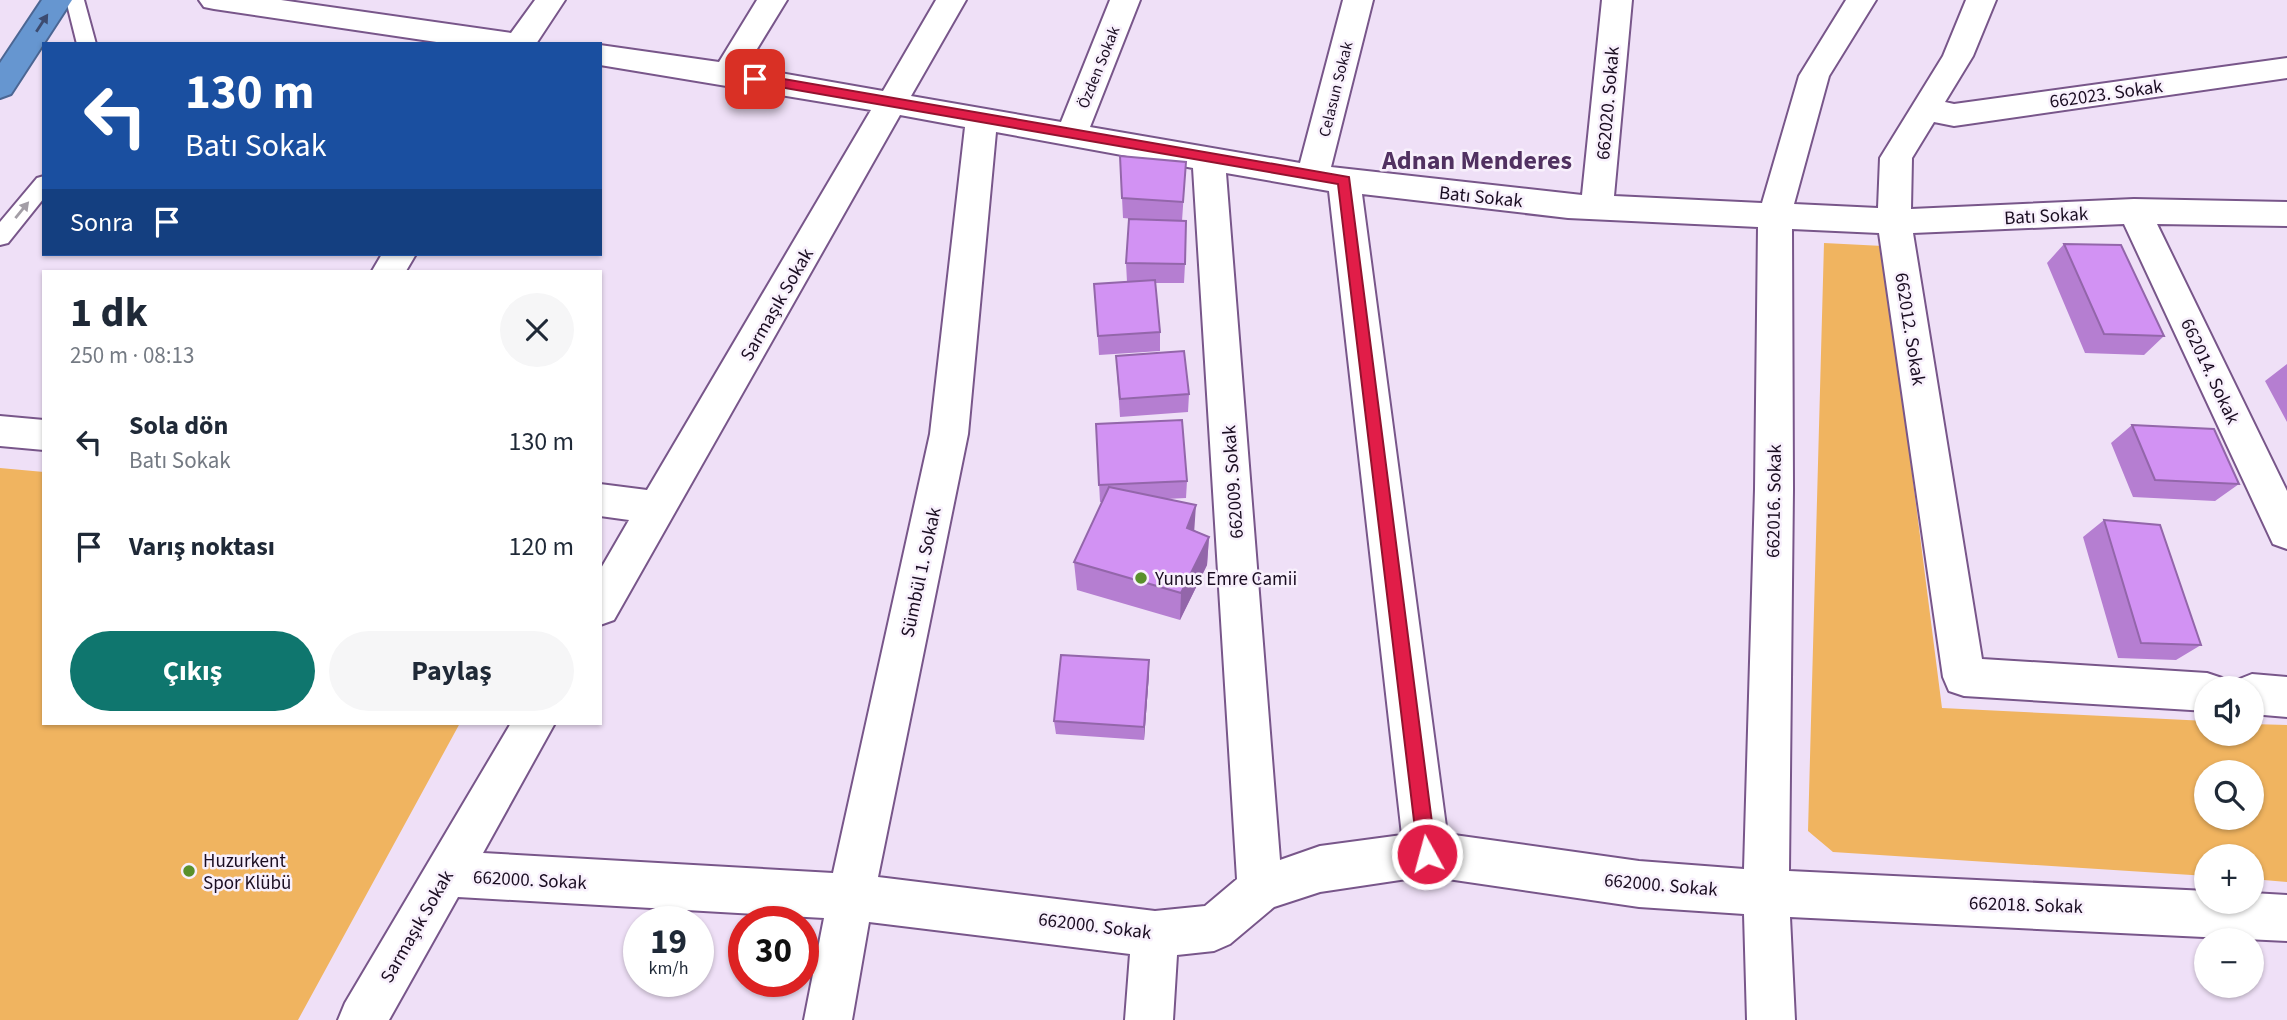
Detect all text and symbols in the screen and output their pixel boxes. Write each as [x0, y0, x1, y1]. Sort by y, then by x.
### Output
one-way arrow [35, 14, 49, 32]
street label: Özden Sokak [1072, 23, 1125, 112]
street label: Celasun Sokak [1313, 39, 1358, 139]
street label: 662020. Sokak [1590, 45, 1627, 161]
pin [725, 49, 785, 109]
text: 130 m [185, 58, 314, 128]
icon: arrive [736, 60, 774, 98]
icon: left [70, 70, 161, 161]
street label: 662023. Sokak [2048, 73, 2165, 116]
text: Batı Sokak [185, 123, 327, 169]
district label: Adnan Menderes [1381, 142, 1572, 179]
street label: Batı Sokak [1438, 180, 1525, 215]
one-way arrow [14, 201, 29, 219]
street label: Batı Sokak [2003, 201, 2089, 232]
icon: arrive [148, 203, 186, 241]
text: Sonra [70, 204, 134, 241]
street label: Sarmaşık Sokak [734, 243, 821, 366]
street label: 662012. Sokak [1887, 271, 1932, 388]
text: 1 dk [70, 283, 148, 343]
button: close [500, 293, 574, 367]
street label: 662014. Sokak [2173, 314, 2246, 429]
text: 250 m · 08:13 [70, 339, 194, 372]
text: Sola dön [129, 407, 228, 444]
icon: left [70, 423, 108, 461]
text: 130 m [508, 423, 574, 460]
street label: 662009. Sokak [1216, 424, 1251, 540]
street label: 662016. Sokak [1760, 443, 1789, 558]
text: Batı Sokak [129, 444, 231, 477]
street label: Sümbül 1. Sokak [895, 504, 949, 640]
icon: arrive [70, 528, 108, 566]
text: Varış noktası [129, 528, 275, 565]
text: 120 m [508, 528, 574, 565]
place label: Yunus Emre Camii [1154, 566, 1297, 593]
marker: Yunus Emre Camii [1133, 570, 1149, 586]
button: Çıkış [70, 631, 315, 711]
button: Paylaş [329, 631, 574, 711]
map controls [2194, 676, 2264, 998]
button: sound [2194, 676, 2264, 746]
button: search [2194, 760, 2264, 830]
position arrow [1390, 817, 1464, 891]
button: + [2194, 844, 2264, 914]
place label: Huzurkent Spor Klübü [203, 848, 291, 897]
marker: Huzurkent Spor Klübü [181, 863, 197, 879]
street label: 662000. Sokak [472, 864, 588, 897]
street label: Sarmaşık Sokak [374, 865, 461, 988]
street label: 662000. Sokak [1603, 867, 1719, 904]
street label: 662018. Sokak [1969, 890, 2084, 921]
speed limit sign: 30 [728, 906, 819, 997]
street label: 662000. Sokak [1037, 906, 1154, 947]
text: 19 [650, 917, 687, 967]
button: − [2194, 928, 2264, 998]
text: km/h [649, 956, 688, 981]

